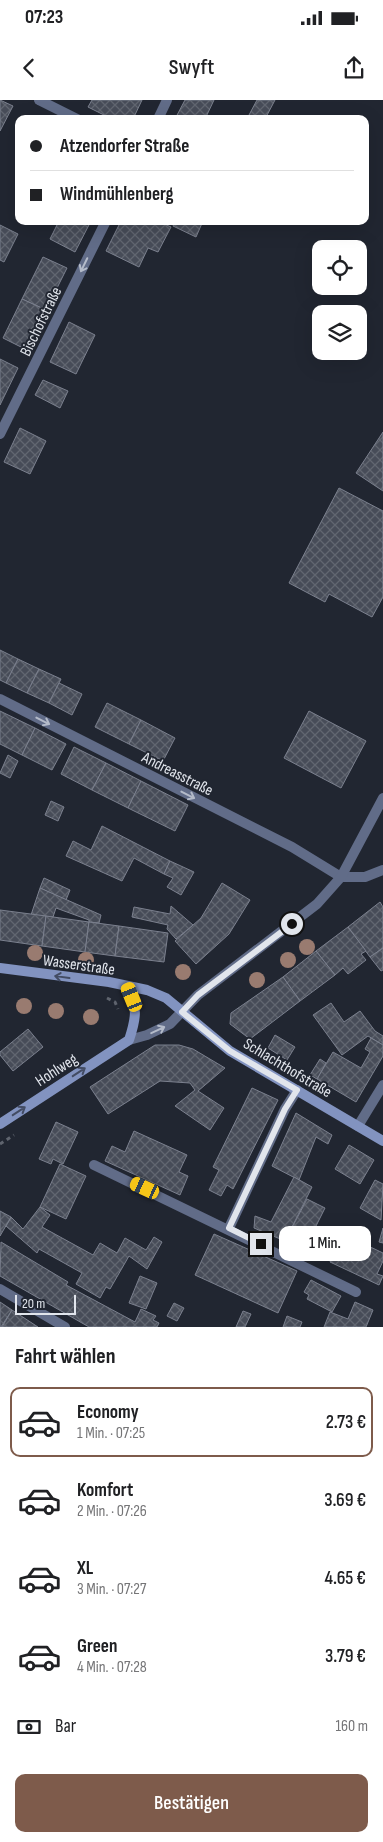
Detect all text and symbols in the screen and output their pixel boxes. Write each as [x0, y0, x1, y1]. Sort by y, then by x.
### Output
text: 07:23 [25, 6, 63, 29]
icon: back [15, 54, 43, 82]
text: Swyft [169, 54, 214, 81]
icon: share [340, 54, 368, 82]
text: Atzendorfer Straße [60, 135, 189, 158]
text: Windmühlenberg [60, 183, 173, 206]
map controls [312, 240, 367, 360]
button: locate [312, 240, 367, 295]
one-way arrow [79, 257, 88, 272]
street label: Bischofstraße [16, 284, 66, 359]
button: layers [312, 305, 367, 360]
one-way arrow [36, 717, 51, 727]
street label: Andreasstraße [138, 748, 216, 800]
one-way arrow [180, 791, 195, 800]
route start [281, 913, 303, 935]
street label: Wasserstraße [42, 951, 116, 980]
one-way arrow [55, 971, 71, 981]
car [119, 980, 144, 1014]
one-way arrow [150, 1024, 165, 1034]
street label: Schlachthofstraße [240, 1034, 335, 1102]
street label: Hohlweg [32, 1050, 81, 1091]
one-way arrow [72, 1067, 86, 1077]
one-way arrow [12, 1106, 26, 1116]
car [128, 1175, 161, 1201]
callout: 1 Min. [278, 1226, 371, 1262]
route end [250, 1233, 272, 1255]
text: 1 Min. [309, 1234, 341, 1253]
scale bar [15, 1292, 76, 1315]
text: 20 m [22, 1295, 45, 1312]
text: Fahrt wählen [15, 1343, 116, 1370]
icon: car [17, 1400, 62, 1445]
text: Economy [77, 1401, 139, 1424]
text: 2.73 € [326, 1411, 366, 1434]
text: 1 Min. · 07:25 [77, 1424, 145, 1443]
icon: car [17, 1478, 62, 1523]
text: Komfort [77, 1479, 133, 1502]
text: 3.69 € [324, 1489, 366, 1512]
text: 2 Min. · 07:26 [77, 1502, 147, 1521]
icon: car [17, 1556, 62, 1601]
text: XL [77, 1557, 93, 1580]
text: 4.65 € [325, 1567, 366, 1590]
text: 3 Min. · 07:27 [77, 1580, 146, 1599]
icon: car [17, 1634, 62, 1679]
text: Green [77, 1635, 117, 1658]
text: 3.79 € [325, 1645, 366, 1668]
text: 4 Min. · 07:28 [77, 1658, 147, 1677]
icon: cash [15, 1713, 43, 1741]
text: Bar [55, 1715, 76, 1738]
text: 160 m [335, 1717, 368, 1736]
button: Bestätigen [15, 1774, 368, 1832]

